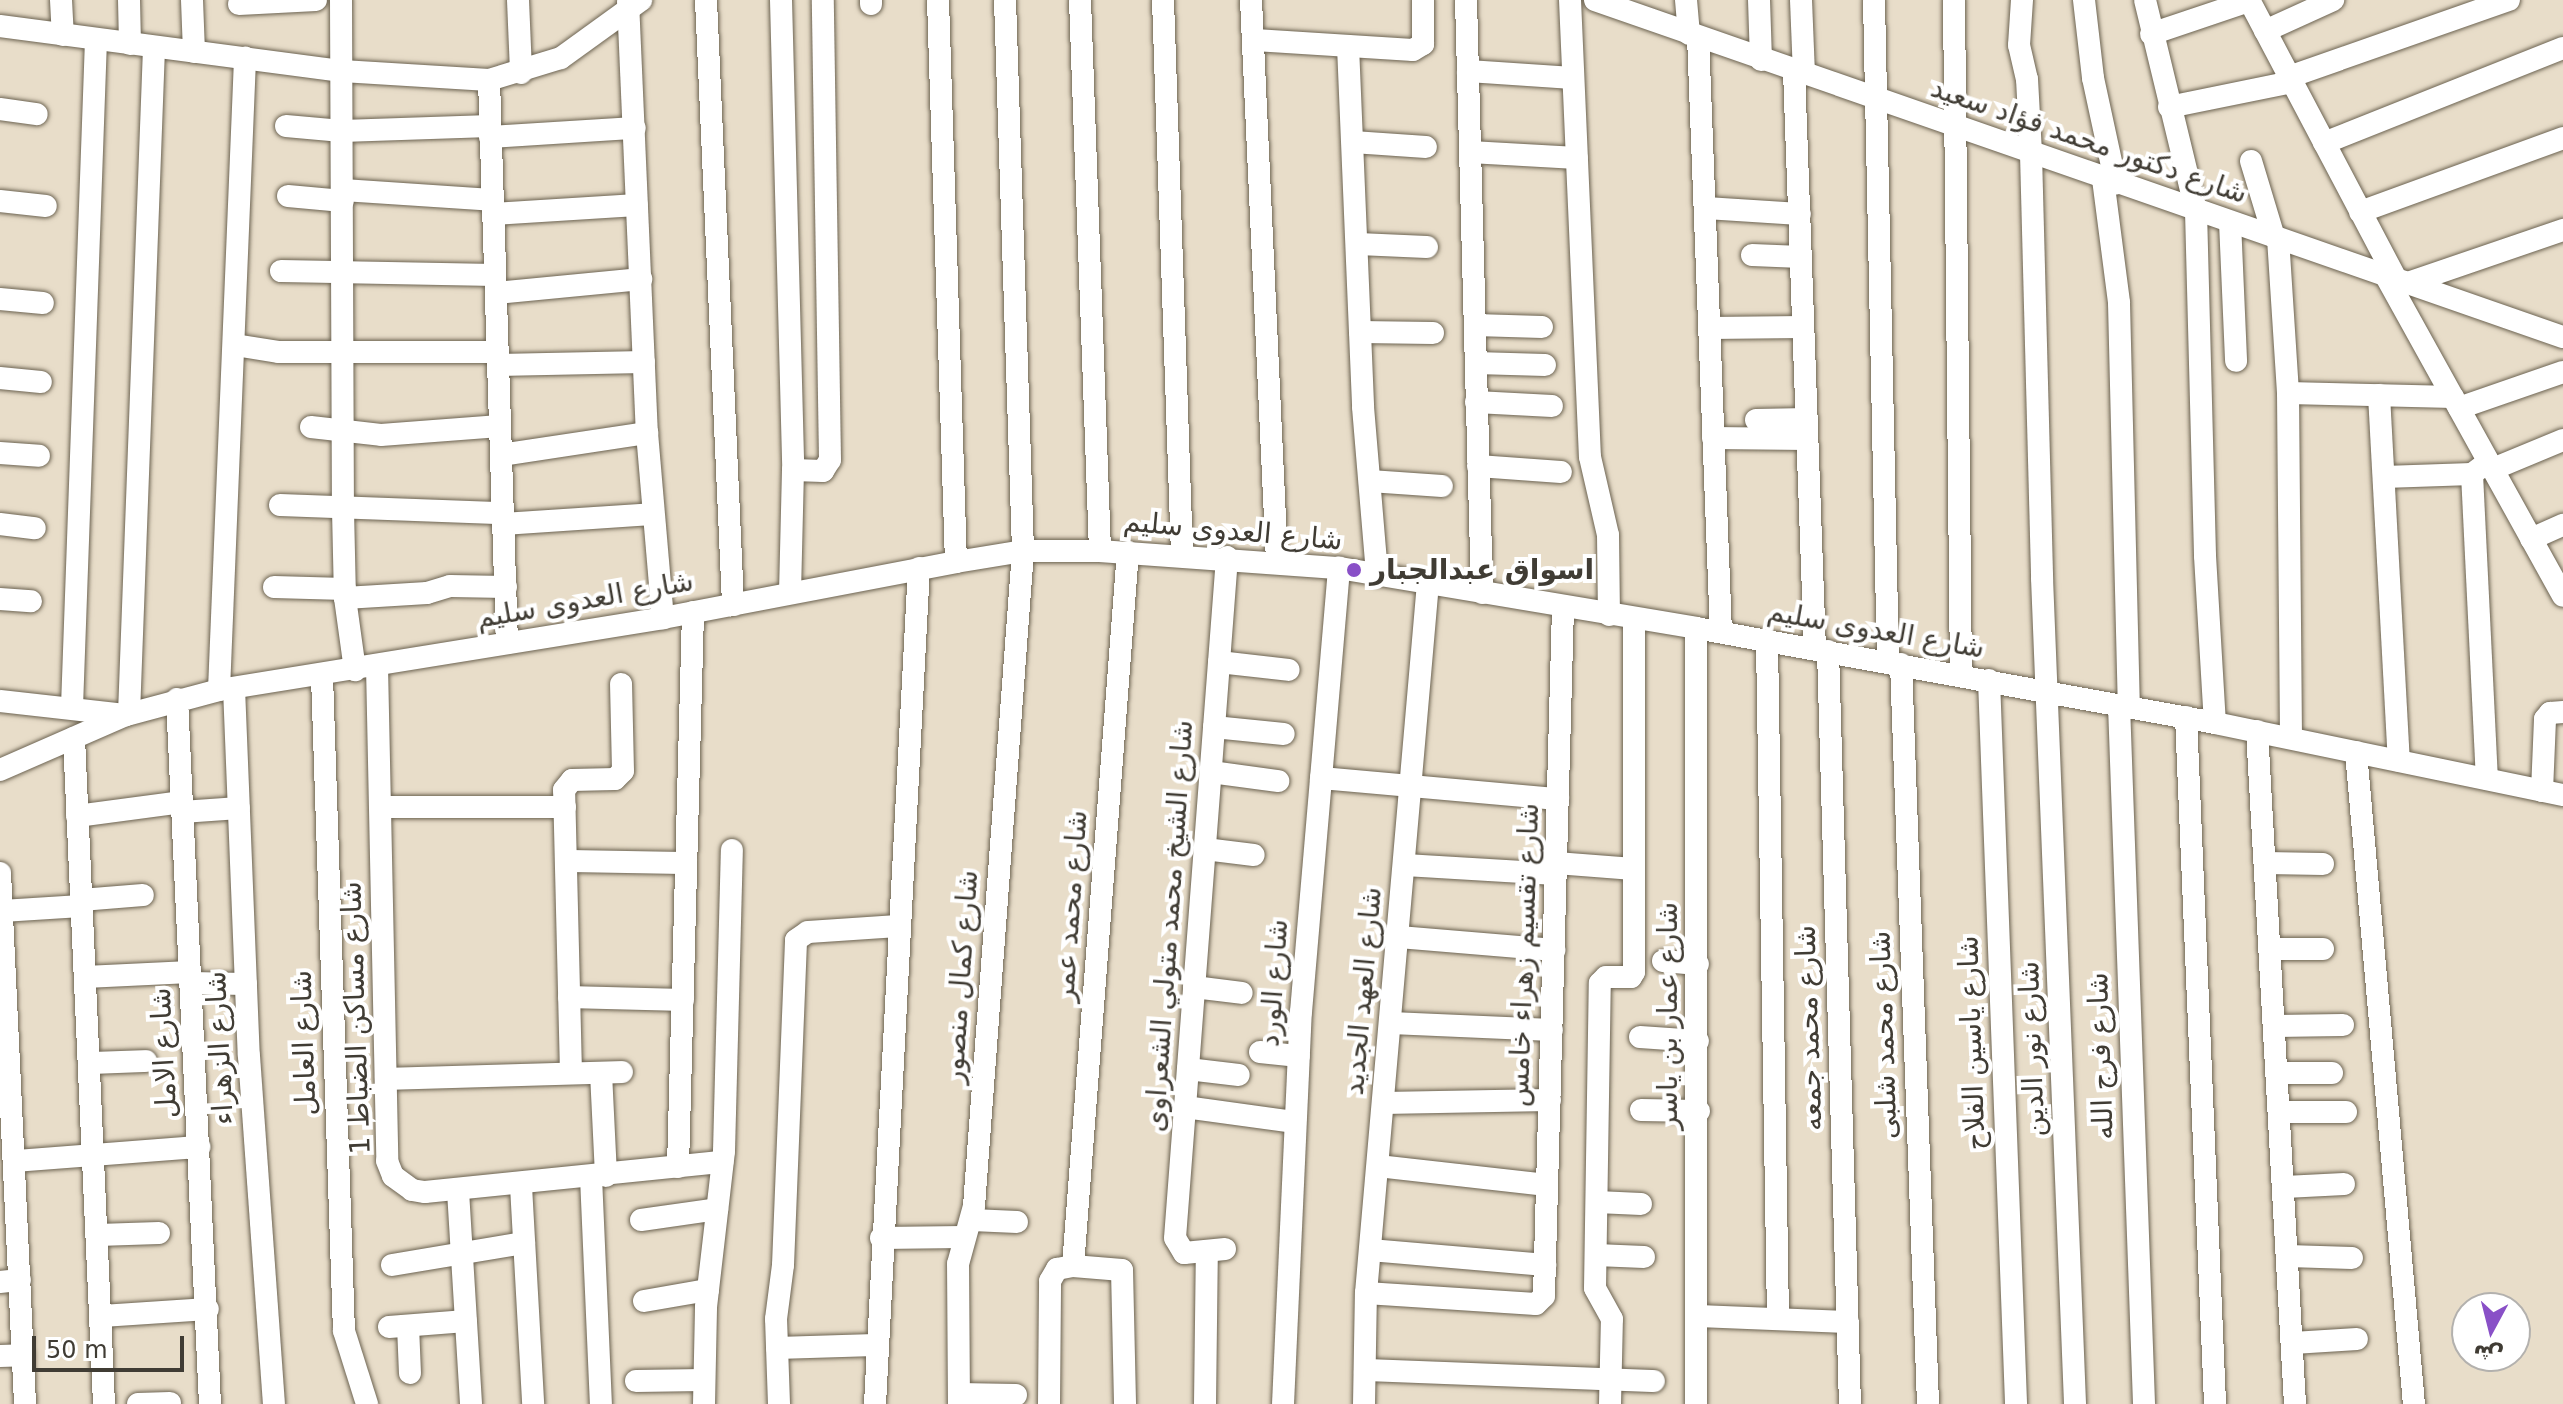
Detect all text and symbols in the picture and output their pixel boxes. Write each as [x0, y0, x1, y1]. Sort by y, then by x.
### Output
street label: شارع دكتور محمد فؤاد سعيد [1926, 71, 2252, 211]
street label: شارع العدوى سليم [1122, 505, 1344, 557]
place label: اسواق عبدالجبار [1370, 553, 1594, 587]
marker: اسواق عبدالجبار [1345, 561, 1363, 579]
street label: شارع العدوى سليم [474, 564, 696, 636]
street label: شارع العدوى سليم [1765, 594, 1987, 666]
street label: شارع الشيخ محمد متولي الشعراوى [1138, 719, 1200, 1133]
street label: شارع تقسيم زهراء خامس [1502, 802, 1546, 1108]
street label: شارع محمد عمر [1048, 809, 1094, 1003]
street label: شارع كمال منصور [937, 869, 985, 1085]
street label: شارع مساكن الضباط 1 [334, 881, 378, 1155]
street label: شارع العهد الجديد [1337, 885, 1389, 1097]
street label: شارع عمار بن ياسر [1651, 902, 1685, 1130]
street label: شارع الورد [1253, 918, 1295, 1048]
street label: شارع محمد جمعه [1789, 924, 1829, 1132]
street label: شارع محمد شلبى [1864, 930, 1904, 1140]
street label: شارع ياسين الفلاح [1951, 935, 1993, 1151]
street label: شارع نور الدين [2012, 961, 2052, 1137]
street label: شارع الزهراء [199, 970, 241, 1126]
street label: شارع العامل [285, 970, 323, 1116]
street label: شارع فرج الله [2081, 972, 2121, 1140]
street label: شارع الامل [144, 987, 184, 1119]
north arrow [2451, 1292, 2531, 1372]
scale bar [36, 1320, 188, 1370]
text: 50 m [46, 1336, 108, 1364]
text: ش [2472, 1340, 2505, 1369]

